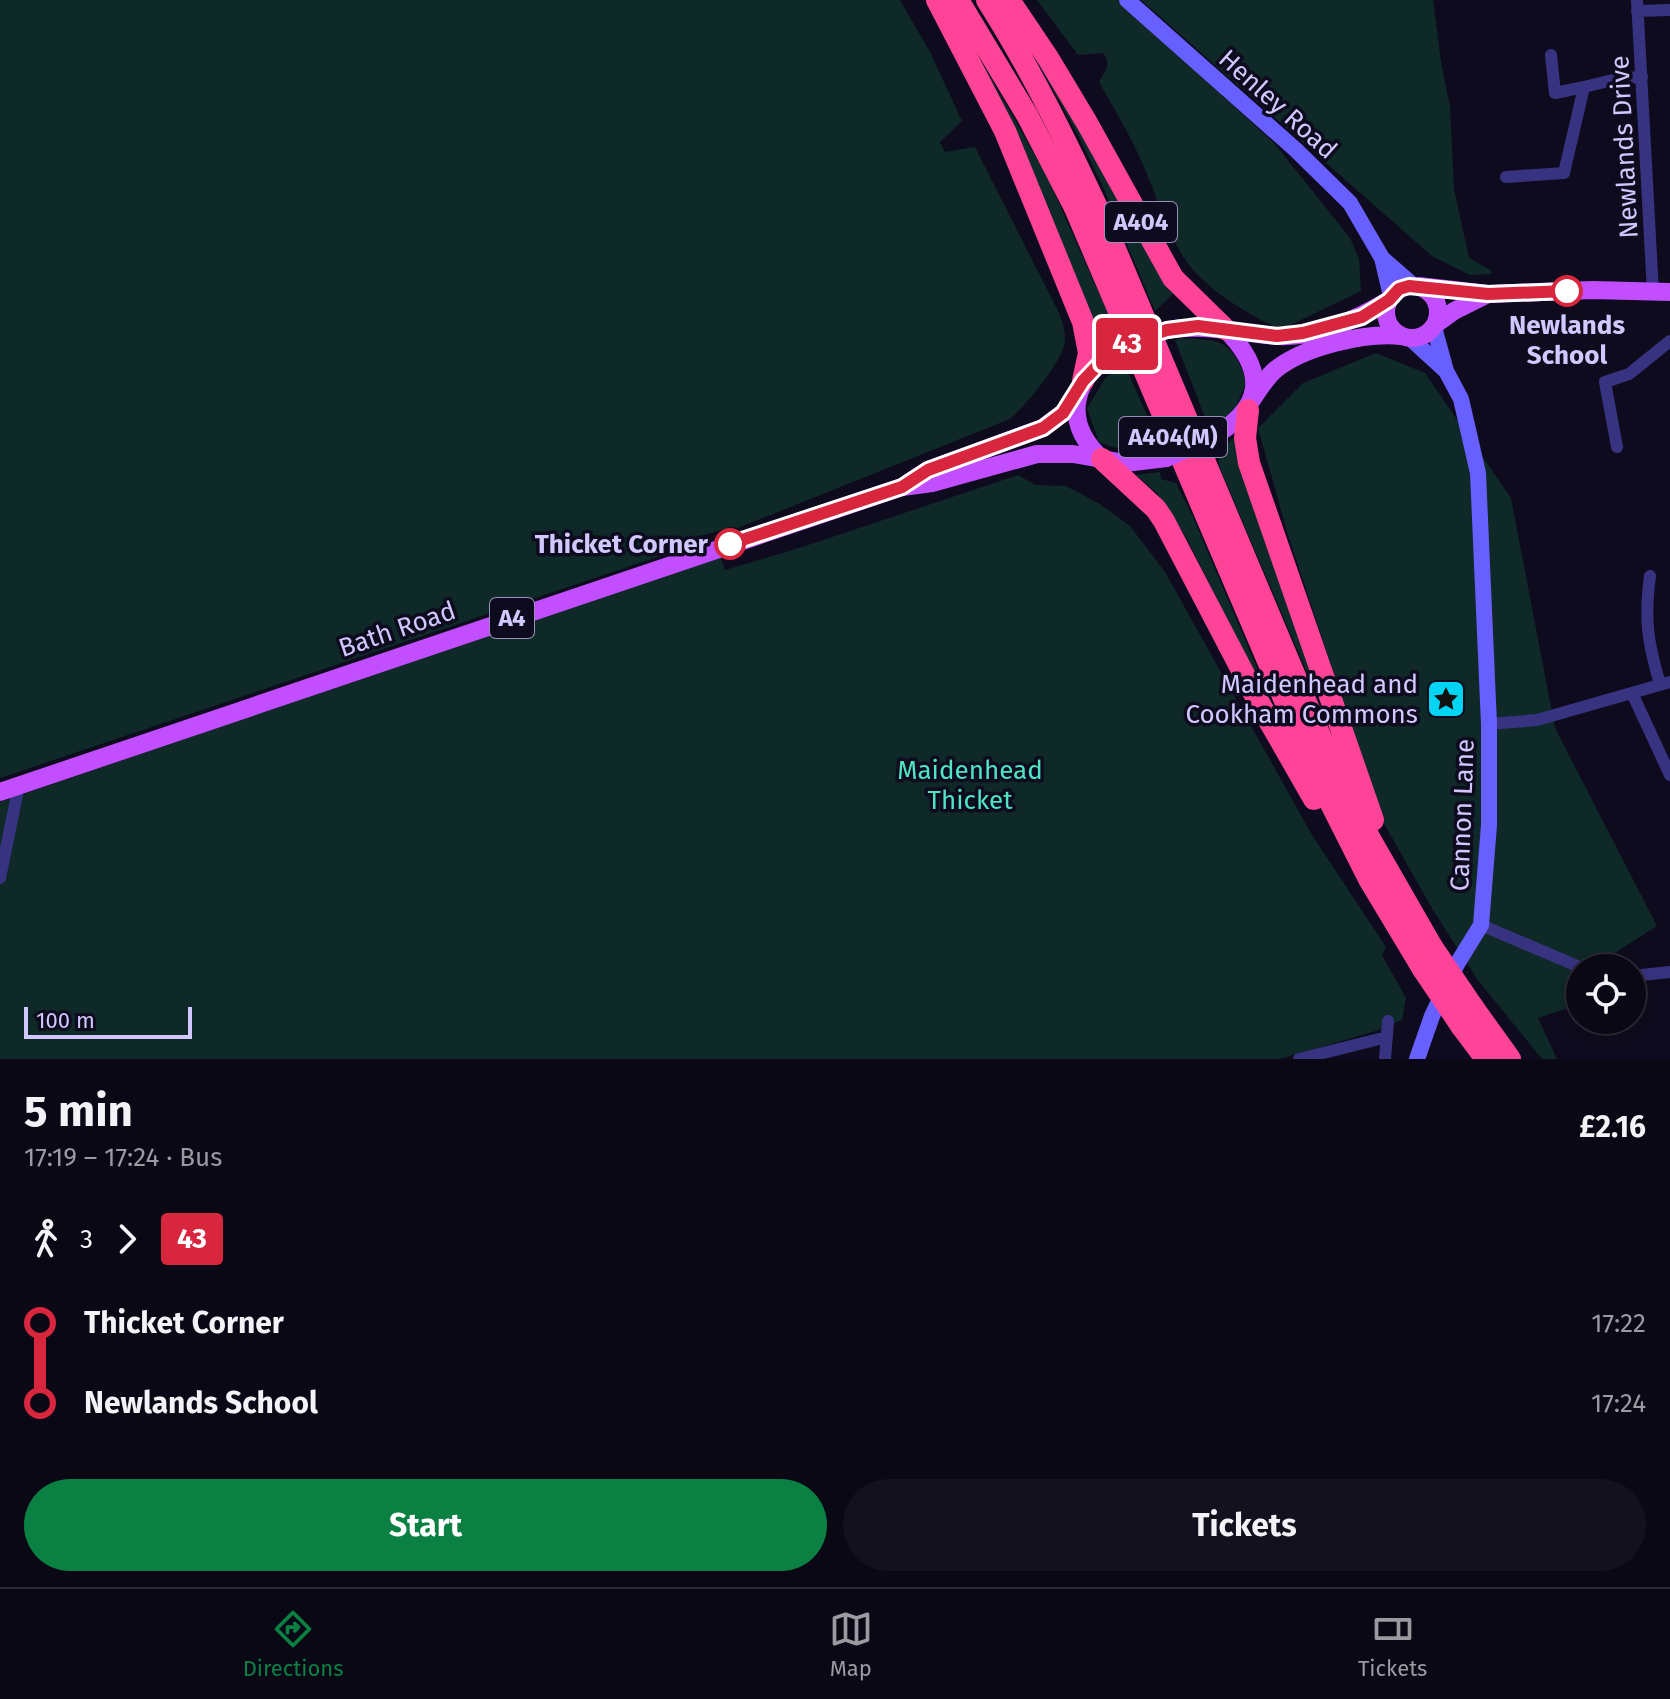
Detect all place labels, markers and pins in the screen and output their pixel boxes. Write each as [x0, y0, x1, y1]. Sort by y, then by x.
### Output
marker: Newlands School [1552, 276, 1582, 306]
place label: Newlands School [1509, 310, 1625, 371]
place label: Thicket Corner [535, 529, 709, 560]
marker: Thicket Corner [715, 529, 745, 559]
place label: Maidenhead and Cookham Commons [1185, 669, 1418, 730]
place icon: Maidenhead and Cookham Commons [1425, 678, 1467, 720]

